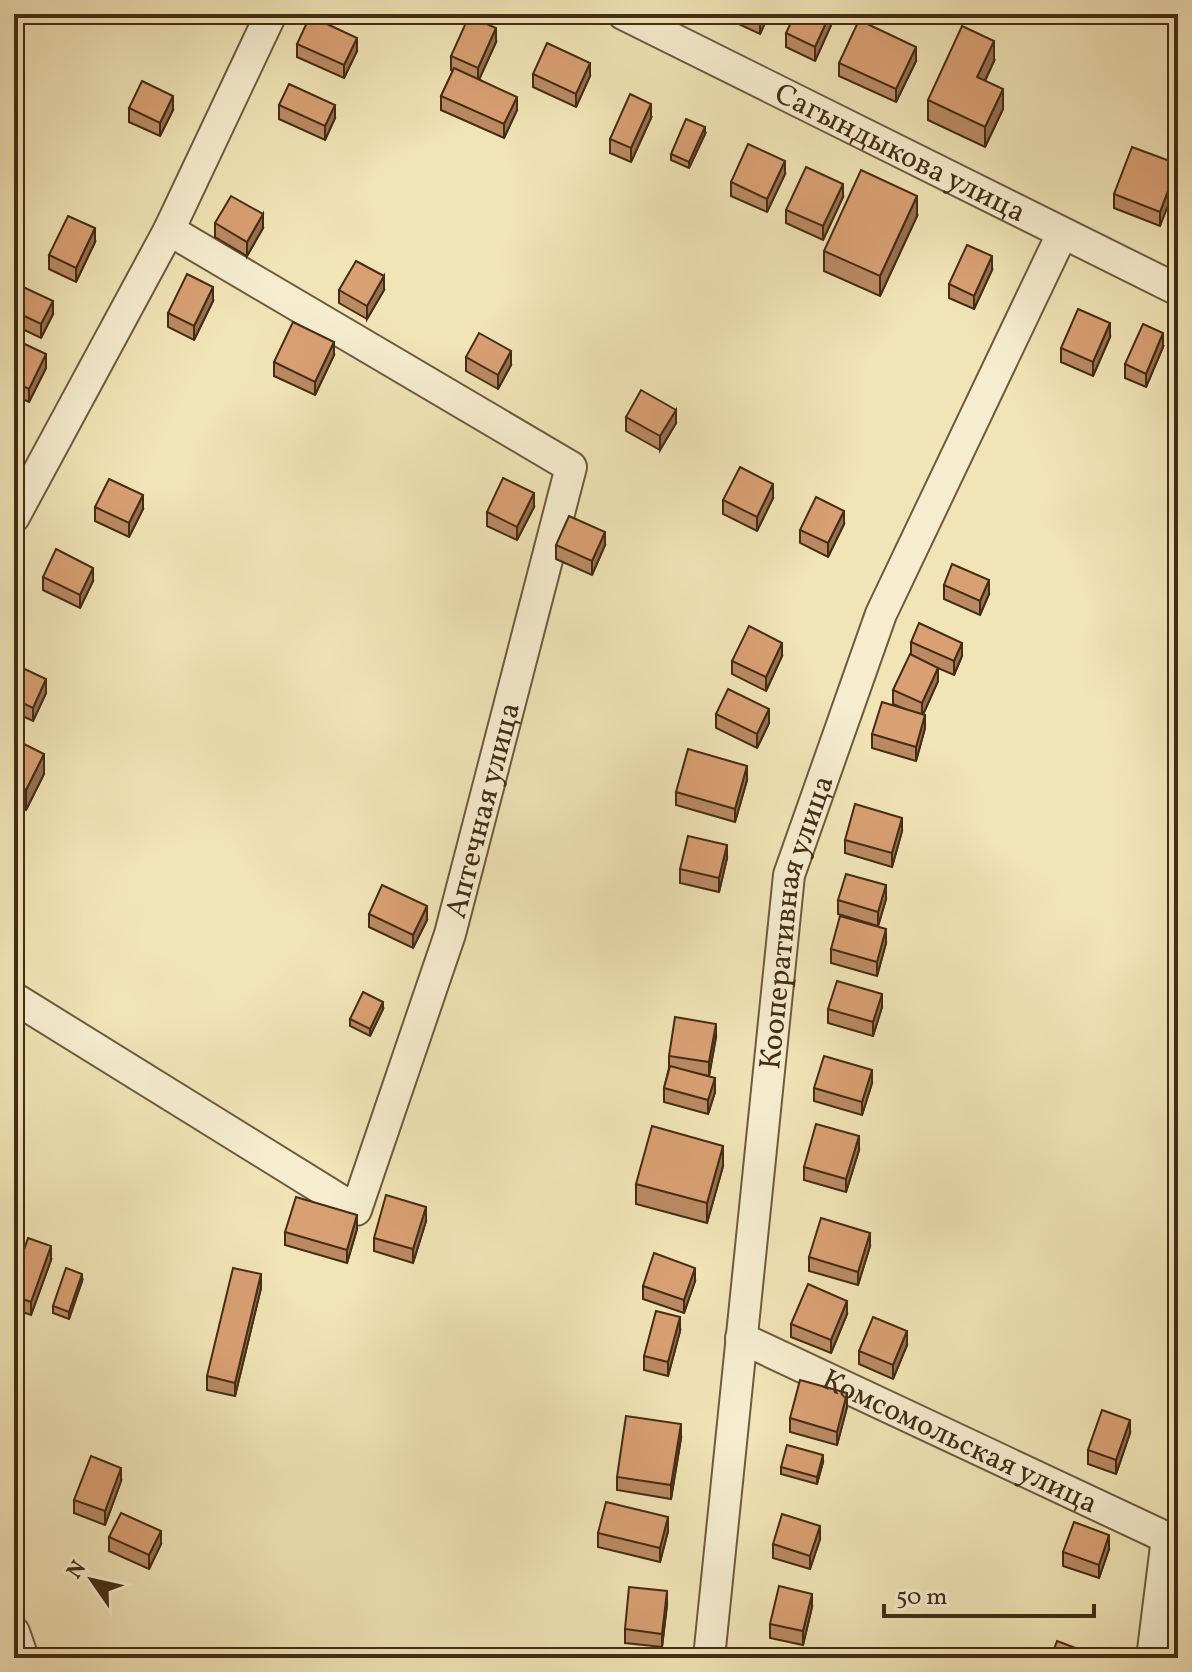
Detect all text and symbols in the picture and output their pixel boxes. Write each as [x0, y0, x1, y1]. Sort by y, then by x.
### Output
street label: Сагындыкова улица [767, 74, 1032, 234]
street label: Аптечная улица [436, 698, 532, 923]
street label: Кооперативная улица [750, 770, 846, 1071]
street label: Комсомольская улица [814, 1360, 1104, 1525]
north arrow [52, 1540, 132, 1620]
text: N [60, 1555, 95, 1586]
scale bar [884, 1568, 1094, 1618]
text: 50 m [896, 1581, 948, 1615]

